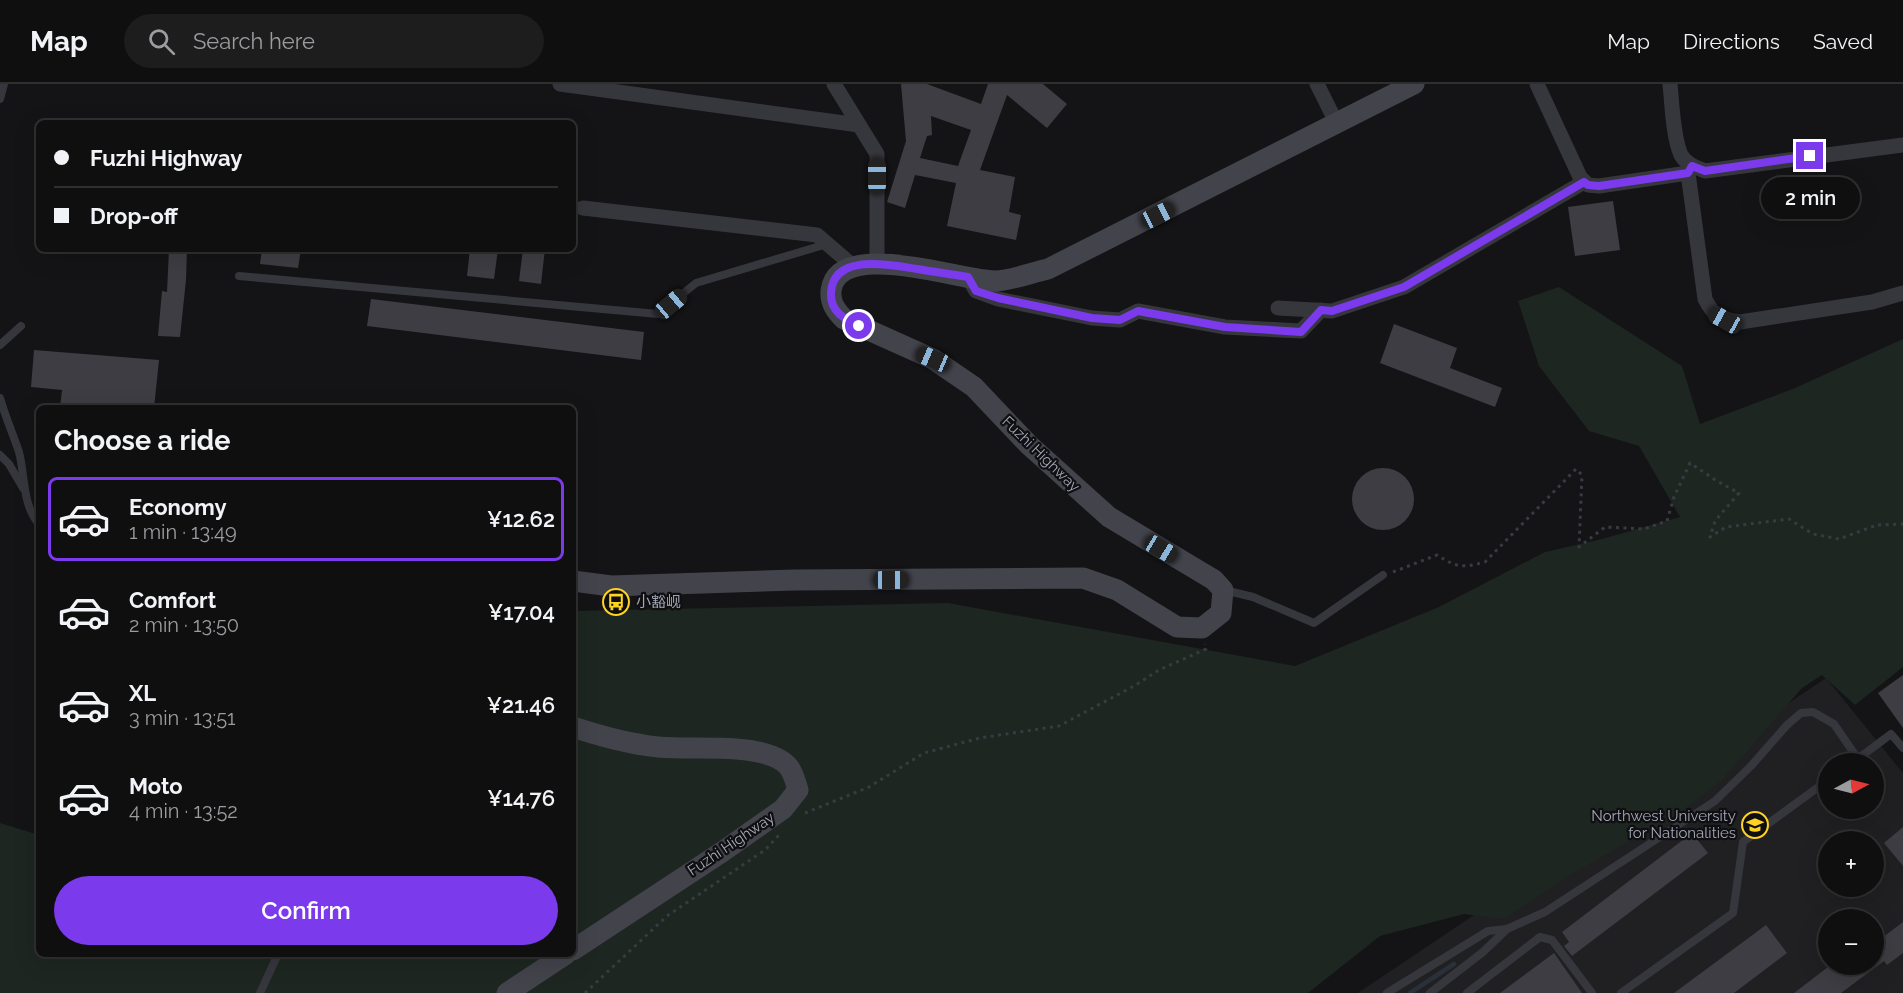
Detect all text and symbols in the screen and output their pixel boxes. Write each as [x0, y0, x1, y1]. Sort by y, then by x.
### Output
search box [124, 14, 544, 68]
text: Map [30, 25, 88, 58]
icon: search [145, 25, 178, 58]
text: Search here [193, 28, 315, 54]
text: Map [1607, 29, 1650, 54]
text: Directions [1683, 29, 1780, 54]
text: Saved [1813, 29, 1873, 54]
route end [1796, 142, 1823, 169]
text: Fuzhi Highway [90, 145, 242, 171]
car [868, 158, 886, 194]
callout: 2 min [1760, 177, 1860, 219]
text: 2 min [1785, 186, 1836, 210]
car [1138, 199, 1178, 231]
text: Drop-off [90, 203, 178, 229]
car [651, 286, 691, 322]
car [1705, 303, 1745, 337]
route start [845, 312, 872, 339]
car [913, 344, 953, 374]
street label: Fuzhi Highway [999, 413, 1083, 495]
text: Choose a ride [54, 425, 230, 456]
icon: car [57, 492, 111, 546]
text: Economy [129, 494, 227, 520]
text: ¥12.62 [487, 506, 555, 532]
text: 1 min · 13:49 [129, 520, 237, 544]
car [1141, 532, 1181, 566]
car [873, 571, 909, 589]
icon: car [57, 585, 111, 639]
text: Comfort [129, 587, 216, 613]
bus stop icon: 小豁岘 [601, 587, 631, 617]
place label: 小豁岘 [636, 593, 681, 611]
text: ¥17.04 [488, 599, 555, 625]
text: 2 min · 13:50 [129, 613, 239, 637]
icon: car [57, 678, 111, 732]
text: XL [129, 680, 156, 706]
text: ¥21.46 [487, 692, 555, 718]
text: 3 min · 13:51 [129, 706, 236, 730]
north arrow [1818, 753, 1884, 819]
map controls [1818, 753, 1884, 975]
icon: car [57, 771, 111, 825]
text: Moto [129, 773, 183, 799]
text: ¥14.76 [487, 785, 555, 811]
text: 4 min · 13:52 [129, 799, 238, 823]
place label: Northwest University for Nationalities [1591, 807, 1736, 842]
street label: Fuzhi Highway [684, 808, 778, 880]
school or university icon: Northwest University for Nationalities [1740, 810, 1770, 840]
button: + [1818, 831, 1884, 897]
button: Confirm [54, 876, 558, 945]
button: − [1818, 909, 1884, 975]

